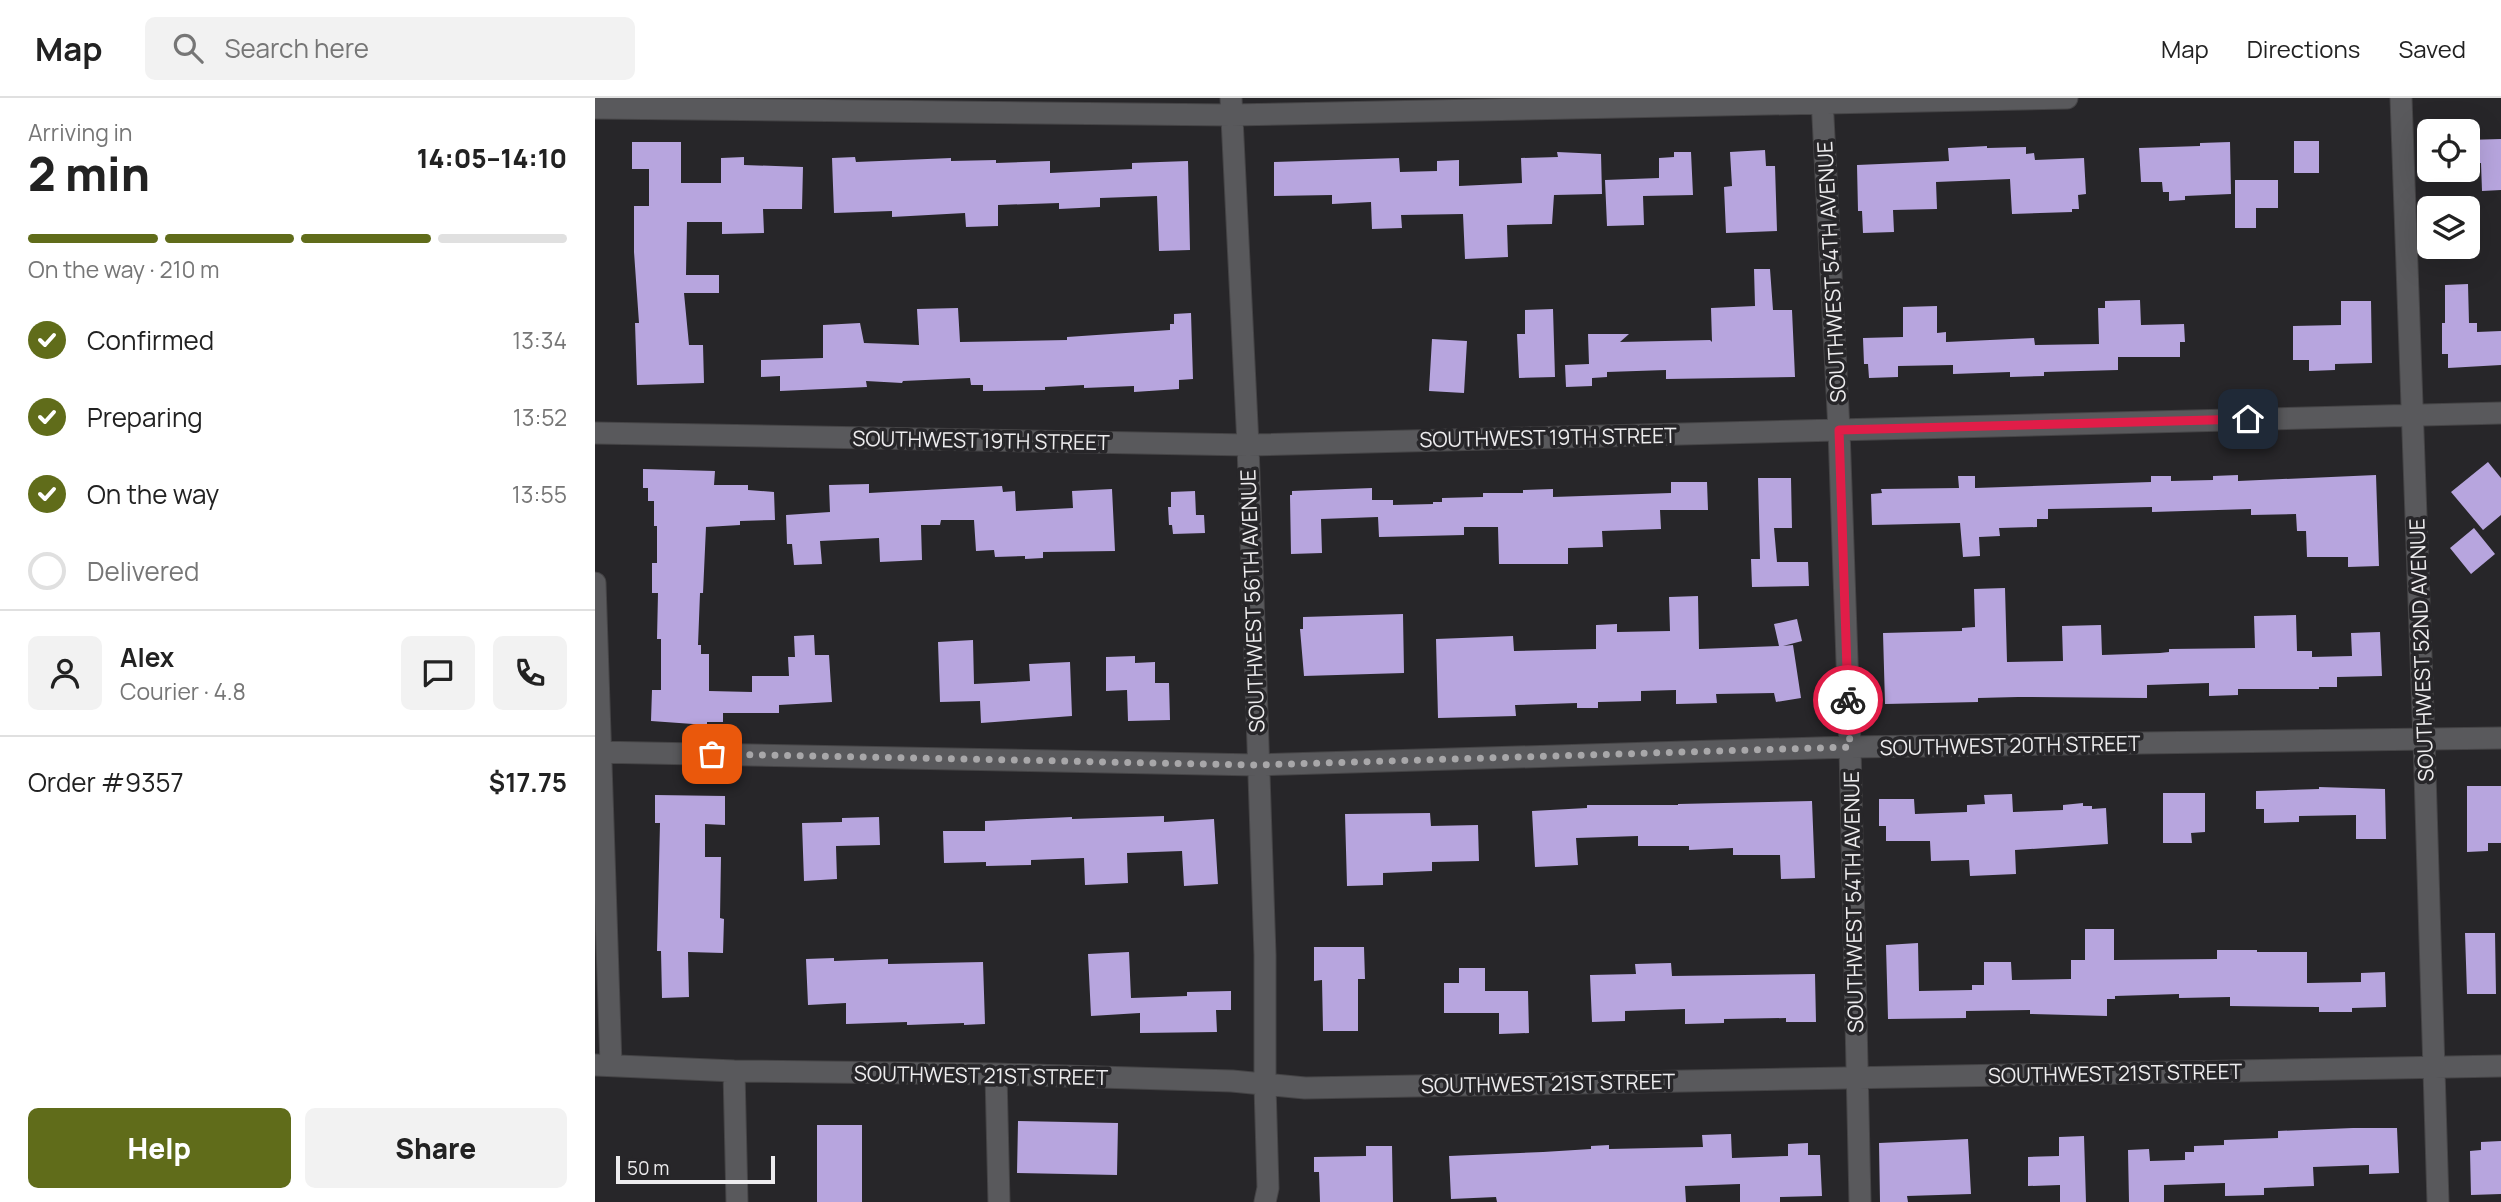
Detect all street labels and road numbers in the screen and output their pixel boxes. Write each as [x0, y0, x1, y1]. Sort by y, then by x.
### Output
street label: SOUTHWEST 54TH AVENUE [1810, 141, 1852, 403]
street label: SOUTHWEST 19TH STREET [1419, 421, 1677, 453]
street label: SOUTHWEST 19TH STREET [852, 424, 1110, 456]
street label: SOUTHWEST 56TH AVENUE [1233, 469, 1271, 733]
street label: SOUTHWEST 52ND AVENUE [2402, 518, 2440, 782]
street label: SOUTHWEST 20TH STREET [1879, 729, 2141, 761]
street label: SOUTHWEST 54TH AVENUE [1837, 771, 1869, 1033]
street label: SOUTHWEST 21ST STREET [1988, 1057, 2243, 1089]
street label: SOUTHWEST 21ST STREET [854, 1059, 1109, 1091]
street label: SOUTHWEST 21ST STREET [1421, 1067, 1676, 1099]

